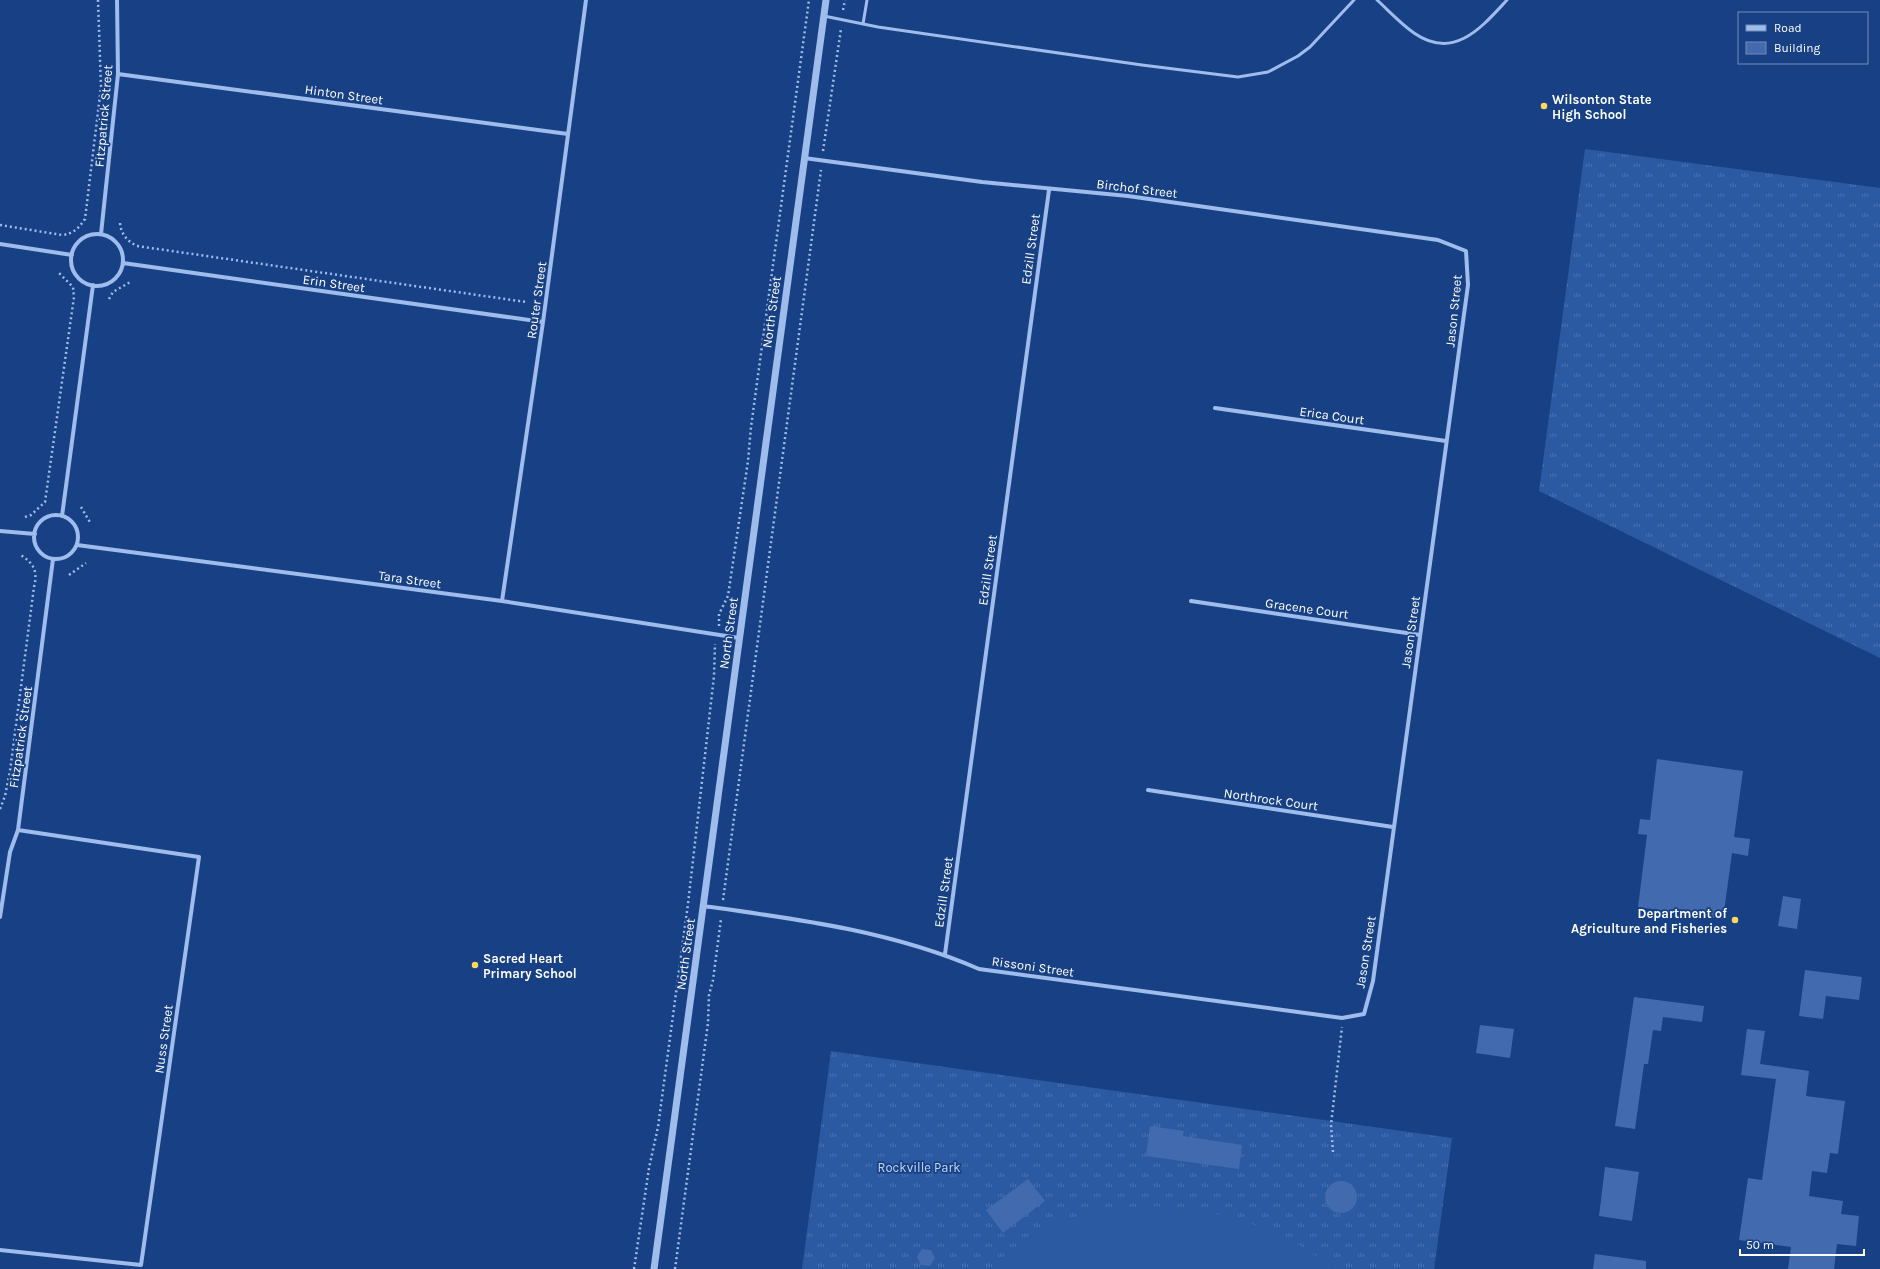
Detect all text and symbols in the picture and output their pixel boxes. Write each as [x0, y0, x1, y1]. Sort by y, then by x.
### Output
legend [1738, 12, 1868, 64]
text: Road [1774, 21, 1802, 35]
text: Building [1774, 41, 1821, 55]
street label: Fitzpatrick Street [92, 64, 115, 168]
street label: Hinton Street [304, 82, 384, 107]
place label: Wilsonton State High School [1552, 92, 1652, 122]
marker: Wilsonton State High School [1539, 101, 1549, 111]
street label: Birchof Street [1096, 176, 1178, 201]
street label: Edzill Street [1018, 213, 1043, 285]
street label: Router Street [524, 260, 549, 340]
street label: Erin Street [302, 272, 366, 295]
street label: Jason Street [1442, 274, 1465, 348]
street label: North Street [759, 275, 784, 349]
street label: Erica Court [1299, 404, 1365, 427]
street label: Edzill Street [975, 534, 1000, 606]
street label: Tara Street [378, 568, 442, 591]
street label: Gracene Court [1264, 595, 1350, 622]
street label: Jason Street [1398, 595, 1423, 669]
street label: North Street [716, 596, 741, 670]
street label: Fitzpatrick Street [6, 685, 35, 789]
street label: Northrock Court [1223, 785, 1319, 814]
street label: Edzill Street [931, 856, 956, 928]
place label: Department of Agriculture and Fisheries [1571, 906, 1727, 936]
street label: Jason Street [1352, 915, 1379, 989]
marker: Department of Agriculture and Fisheries [1730, 915, 1740, 925]
street label: North Street [673, 917, 698, 991]
place label: Sacred Heart Primary School [483, 951, 577, 981]
street label: Rissoni Street [991, 953, 1075, 980]
marker: Sacred Heart Primary School [470, 960, 480, 970]
street label: Nuss Street [151, 1004, 176, 1074]
park label: Rockville Park [878, 1160, 960, 1175]
scale bar [1740, 1231, 1864, 1257]
text: 50 m [1746, 1238, 1774, 1252]

